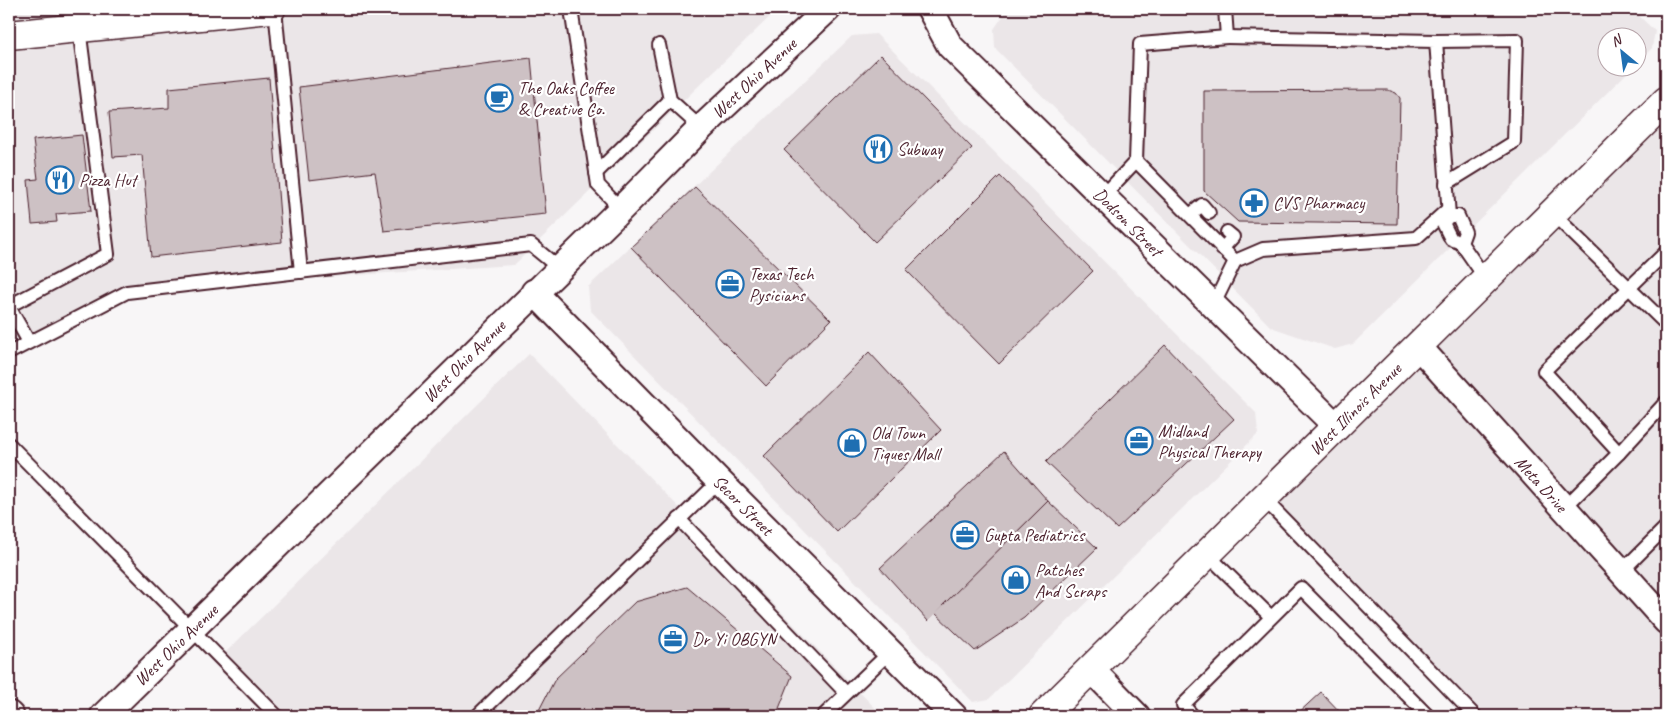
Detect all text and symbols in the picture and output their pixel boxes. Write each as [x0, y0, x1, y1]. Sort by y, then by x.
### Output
north arrow [1598, 28, 1648, 78]
text: N [1608, 30, 1626, 51]
street label: West Ohio Avenue [707, 32, 802, 123]
place label: The Oaks Coffee & Creative Co. [518, 77, 615, 120]
cafe icon: The Oaks Coffee & Creative Co. [484, 83, 514, 113]
restaurant icon: Subway [863, 134, 893, 164]
place label: Subway [897, 138, 944, 160]
restaurant icon: Pizza Hut [45, 165, 75, 195]
place label: Pizza Hut [79, 169, 140, 191]
street label: Dodson Street [1089, 183, 1169, 263]
pharmacy icon: CVS Pharmacy [1239, 188, 1269, 218]
place label: CVS Pharmacy [1273, 192, 1366, 214]
place label: Texas Tech Pysicians [749, 263, 815, 306]
office icon: Texas Tech Pysicians [715, 269, 745, 299]
street label: West Ohio Avenue [418, 314, 511, 407]
street label: West Illinois Avenue [1304, 357, 1407, 460]
place label: Midland Physical Therapy [1158, 420, 1263, 463]
place label: Old Town Tiques Mall [871, 422, 942, 465]
office icon: Midland Physical Therapy [1124, 426, 1154, 456]
shop icon: Old Town Tiques Mall [837, 428, 867, 458]
street label: Meta Drive [1510, 451, 1573, 518]
street label: Secor Street [708, 470, 779, 541]
office icon: Gupta Pediatrics [950, 520, 980, 550]
place label: Gupta Pediatrics [984, 524, 1086, 546]
place label: Patches And Scraps [1035, 559, 1108, 602]
shop icon: Patches And Scraps [1001, 565, 1031, 595]
street label: West Ohio Avenue [129, 599, 223, 690]
office icon: Dr Yi OBGYN [658, 624, 688, 654]
place label: Dr Yi OBGYN [692, 628, 779, 650]

